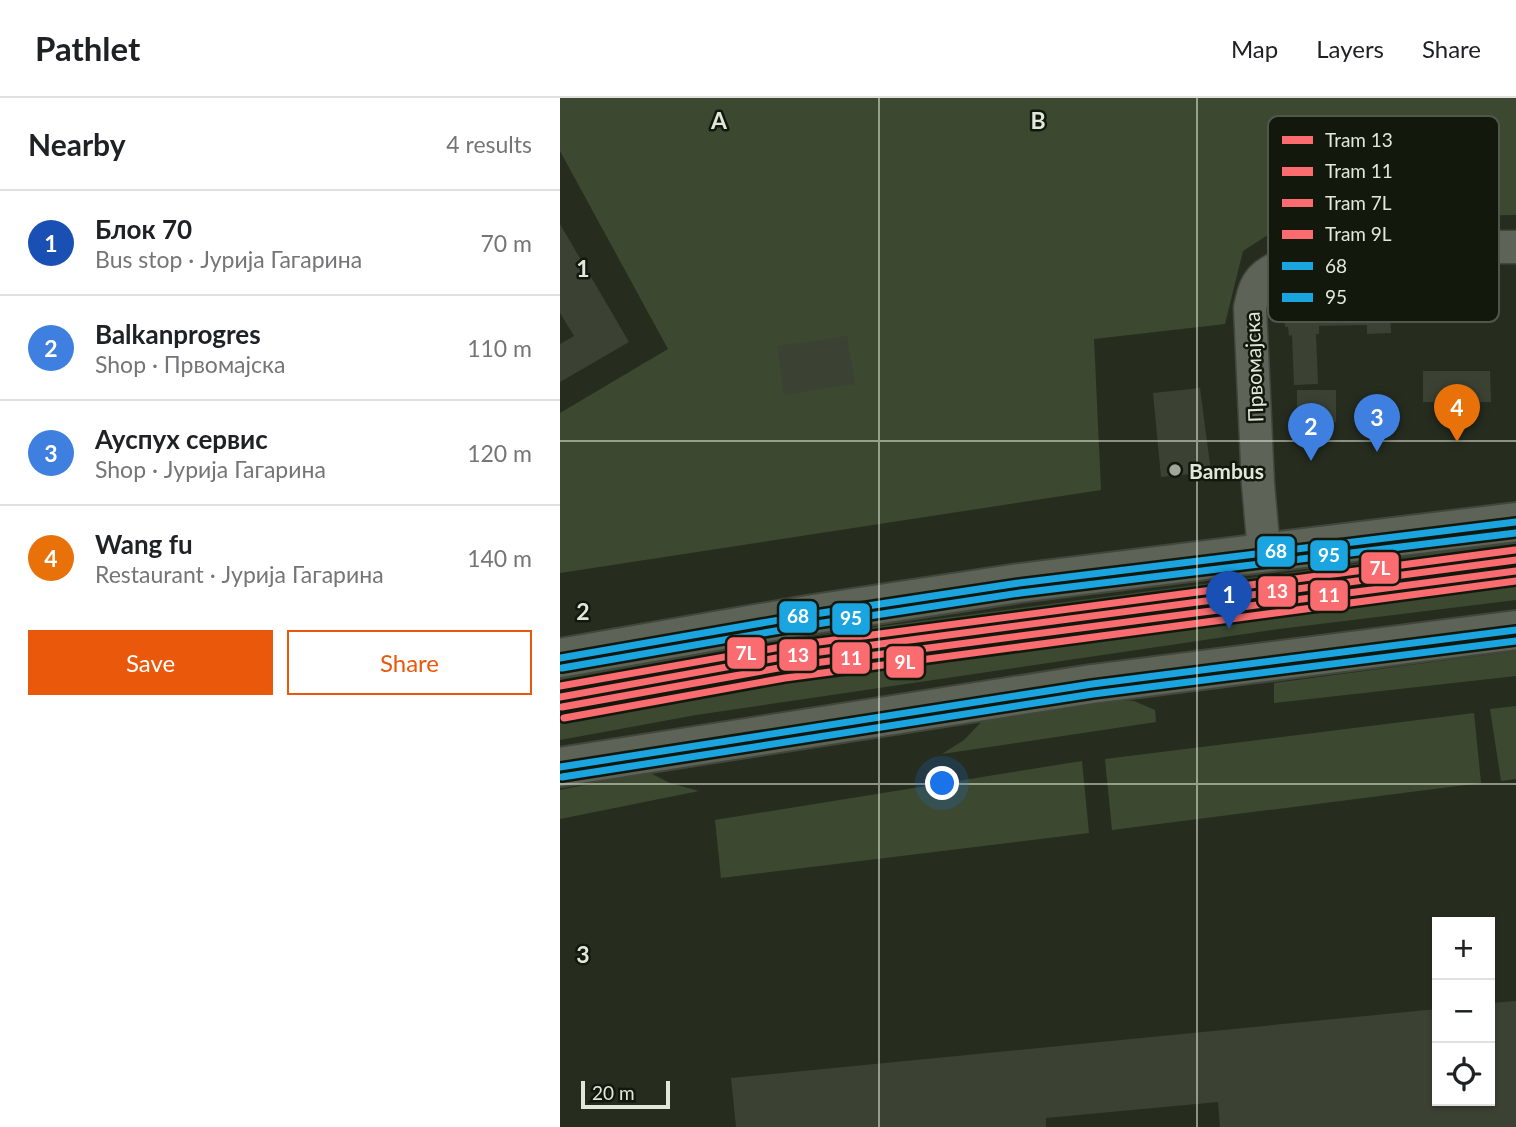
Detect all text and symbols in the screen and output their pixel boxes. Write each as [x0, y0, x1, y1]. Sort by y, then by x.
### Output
text: Pathlet [35, 28, 140, 68]
text: Map [1231, 34, 1278, 63]
text: Layers [1316, 34, 1384, 63]
text: Share [1422, 34, 1481, 63]
text: A [710, 106, 728, 134]
text: B [1030, 106, 1046, 134]
legend [1268, 116, 1499, 322]
text: Nearby [28, 126, 126, 162]
text: Tram 13 [1325, 128, 1393, 151]
text: 4 results [446, 130, 532, 158]
text: Tram 11 [1325, 159, 1393, 182]
text: Tram 7L [1325, 191, 1392, 214]
text: Блок 70 [95, 213, 192, 245]
text: Tram 9L [1325, 222, 1392, 245]
text: 1 [44, 229, 58, 257]
text: 70 m [481, 229, 532, 257]
text: Bus stop · Јурија Гагарина [95, 245, 362, 273]
text: 1 [576, 254, 590, 282]
text: 68 [1325, 254, 1347, 277]
text: 95 [1325, 285, 1347, 308]
street label: Првомајска [1239, 311, 1267, 423]
text: Balkanprogres [95, 318, 261, 350]
text: 2 [44, 334, 58, 362]
text: 110 m [467, 334, 532, 362]
text: Shop · Првомајска [95, 350, 285, 378]
pin: 4 [1434, 384, 1480, 442]
pin: 3 [1354, 394, 1400, 452]
pin: 2 [1288, 403, 1334, 461]
text: Ауспух сервис [95, 423, 268, 455]
text: 3 [44, 439, 58, 467]
text: 120 m [467, 439, 532, 467]
text: Shop · Јурија Гагарина [95, 455, 326, 483]
place label: Bambus [1189, 458, 1264, 483]
marker: Bambus [1167, 462, 1183, 478]
text: Wang fu [95, 528, 193, 560]
line badge: 68 [1256, 535, 1296, 568]
text: 68 [1265, 539, 1287, 562]
line badge: 95 [1309, 539, 1349, 572]
text: 95 [1318, 543, 1340, 566]
text: 4 [44, 544, 58, 572]
text: 140 m [467, 544, 532, 572]
line badge: 7L [1360, 551, 1400, 585]
text: 7L [1370, 556, 1391, 579]
text: Restaurant · Јурија Гагарина [95, 560, 384, 588]
pin: 1 [1206, 571, 1252, 629]
line badge: 13 [1257, 575, 1297, 608]
text: 13 [1266, 579, 1288, 602]
line badge: 11 [1309, 579, 1349, 612]
text: 11 [1318, 583, 1340, 606]
text: 2 [576, 597, 590, 625]
line badge: 68 [778, 600, 818, 634]
line badge: 95 [831, 602, 871, 636]
text: 68 [787, 604, 809, 627]
text: 95 [840, 606, 862, 629]
button: Save [28, 630, 273, 695]
button: Share [287, 630, 532, 695]
line badge: 7L [726, 636, 766, 670]
line badge: 13 [778, 638, 818, 672]
text: 7L [736, 641, 757, 664]
line badge: 11 [831, 641, 871, 675]
text: 13 [787, 643, 809, 666]
line badge: 9L [885, 645, 925, 679]
text: 11 [840, 646, 862, 669]
text: 9L [895, 650, 916, 673]
your location [925, 766, 959, 800]
map controls [1432, 917, 1495, 1106]
button: + [1432, 917, 1495, 980]
text: 3 [576, 940, 590, 968]
button: − [1432, 980, 1495, 1043]
button: locate [1432, 1043, 1495, 1106]
scale bar [581, 1078, 670, 1110]
text: 20 m [592, 1081, 635, 1104]

